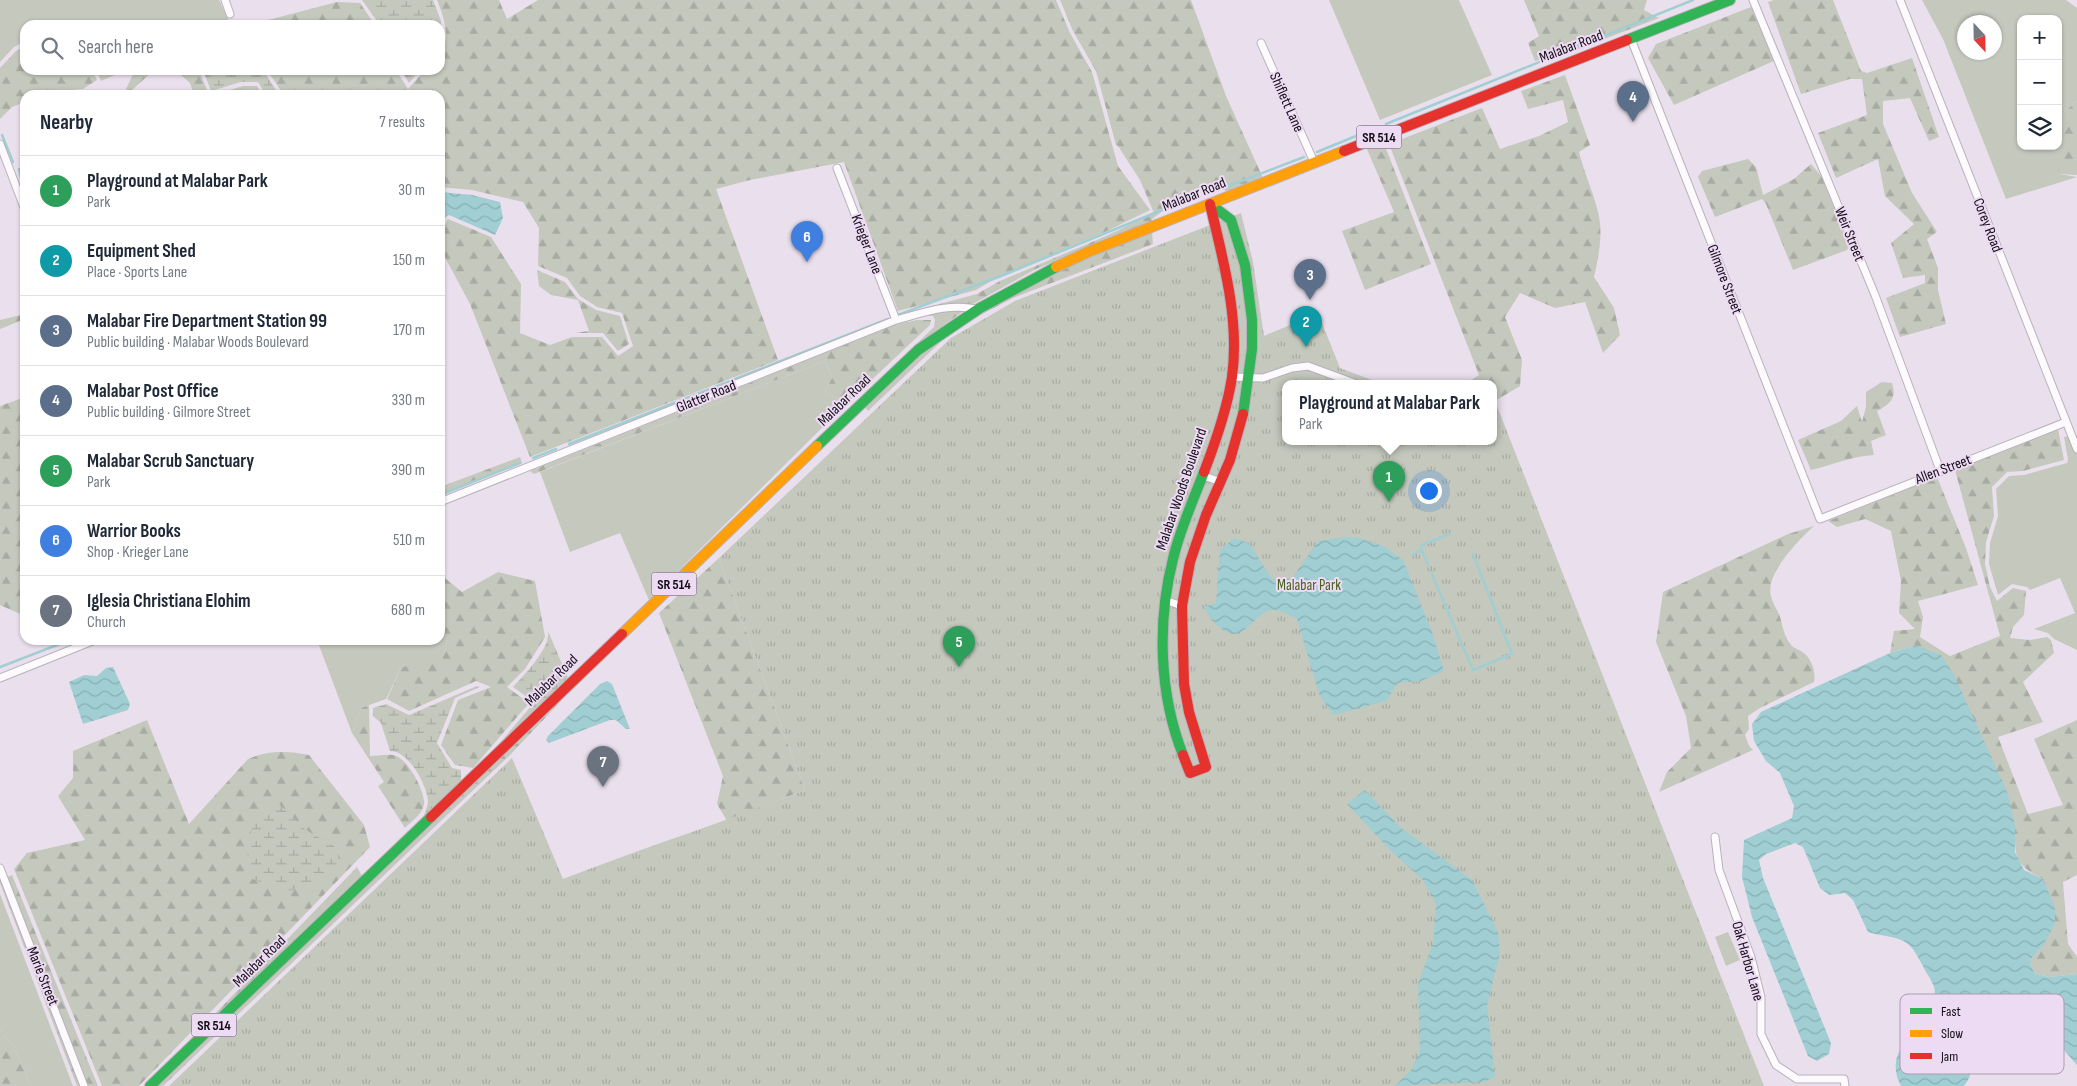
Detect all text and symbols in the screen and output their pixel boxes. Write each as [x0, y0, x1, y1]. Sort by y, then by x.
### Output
north arrow [1957, 15, 2002, 60]
map controls [2017, 15, 2062, 150]
button: + [2017, 15, 2062, 60]
search box [20, 20, 445, 75]
street label: Malabar Road [1537, 26, 1606, 67]
icon: search [38, 34, 66, 62]
text: Search here [78, 36, 154, 59]
button: − [2017, 60, 2062, 105]
street label: Shiflett Lane [1265, 69, 1308, 135]
pin: 4 [1617, 81, 1649, 122]
button: layers [2017, 105, 2062, 150]
text: Nearby [40, 110, 93, 135]
text: 7 results [379, 113, 425, 132]
road number: SR 514 [1356, 125, 1402, 148]
text: Playground at Malabar Park [87, 170, 268, 193]
street label: Malabar Road [1160, 173, 1229, 216]
text: 1 [53, 181, 59, 200]
text: 30 m [398, 181, 425, 200]
text: Park [87, 193, 110, 212]
street label: Corey Road [1969, 195, 2007, 255]
street label: Weir Street [1830, 204, 1869, 264]
street label: Krieger Lane [847, 212, 887, 277]
pin: 6 [791, 221, 823, 262]
text: Equipment Shed [87, 240, 196, 263]
street label: Gilmore Street [1703, 242, 1747, 317]
text: 2 [52, 251, 60, 270]
text: 150 m [393, 251, 425, 270]
pin: 3 [1294, 259, 1326, 300]
text: Place · Sports Lane [87, 263, 187, 282]
pin: 2 [1290, 306, 1322, 347]
text: Malabar Fire Department Station 99 [87, 310, 327, 333]
text: 3 [52, 321, 60, 340]
text: 170 m [393, 321, 425, 340]
text: Public building · Malabar Woods Boulevard [87, 333, 309, 352]
street label: Malabar Road [814, 370, 875, 430]
street label: Glatter Road [674, 376, 739, 417]
text: Malabar Post Office [87, 380, 219, 403]
popup [1282, 380, 1497, 445]
text: 4 [52, 391, 60, 410]
text: 330 m [392, 391, 425, 410]
text: Playground at Malabar Park [1299, 392, 1480, 415]
text: Public building · Gilmore Street [87, 403, 251, 422]
text: Park [1299, 415, 1323, 434]
street label: Malabar Woods Boulevard [1152, 426, 1211, 553]
text: Malabar Scrub Sanctuary [87, 450, 254, 473]
street label: Allen Street [1911, 450, 1974, 489]
text: 5 [52, 461, 60, 480]
text: 390 m [391, 461, 425, 480]
pin: 1 [1373, 461, 1405, 502]
text: Park [87, 473, 110, 492]
your location [1416, 478, 1442, 504]
text: Warrior Books [87, 520, 181, 543]
text: 6 [52, 531, 60, 550]
text: 510 m [393, 531, 425, 550]
text: Shop · Krieger Lane [87, 543, 189, 562]
road number: SR 514 [652, 572, 696, 596]
park label: Malabar Park [1277, 576, 1341, 595]
text: Iglesia Christiana Elohim [87, 590, 251, 613]
text: 7 [53, 601, 59, 620]
text: 680 m [391, 601, 425, 620]
text: Church [87, 613, 126, 632]
pin: 5 [943, 626, 975, 667]
street label: Malabar Road [521, 650, 582, 710]
pin: 7 [587, 746, 619, 787]
street label: Oak Harbor Lane [1727, 919, 1768, 1003]
street label: Malabar Road [229, 931, 290, 991]
street label: Marie Street [22, 944, 63, 1009]
legend [1900, 994, 2064, 1074]
text: Fast [1941, 1003, 1961, 1020]
road number: SR 514 [192, 1014, 236, 1036]
text: Slow [1941, 1025, 1963, 1042]
text: Jam [1940, 1048, 1958, 1065]

